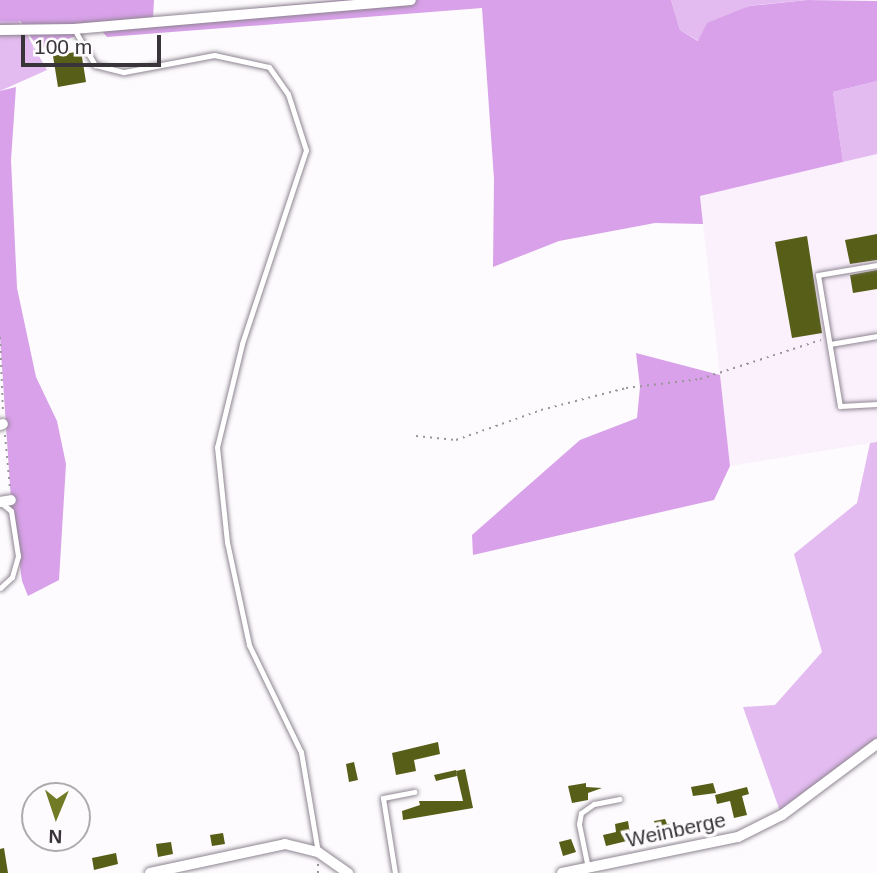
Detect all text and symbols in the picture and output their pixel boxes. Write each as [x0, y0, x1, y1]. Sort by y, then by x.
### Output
scale bar [24, 21, 164, 65]
text: 100 m [34, 35, 92, 58]
north arrow [21, 782, 91, 852]
street label: Weinberge [624, 807, 728, 853]
text: N [48, 826, 63, 847]

